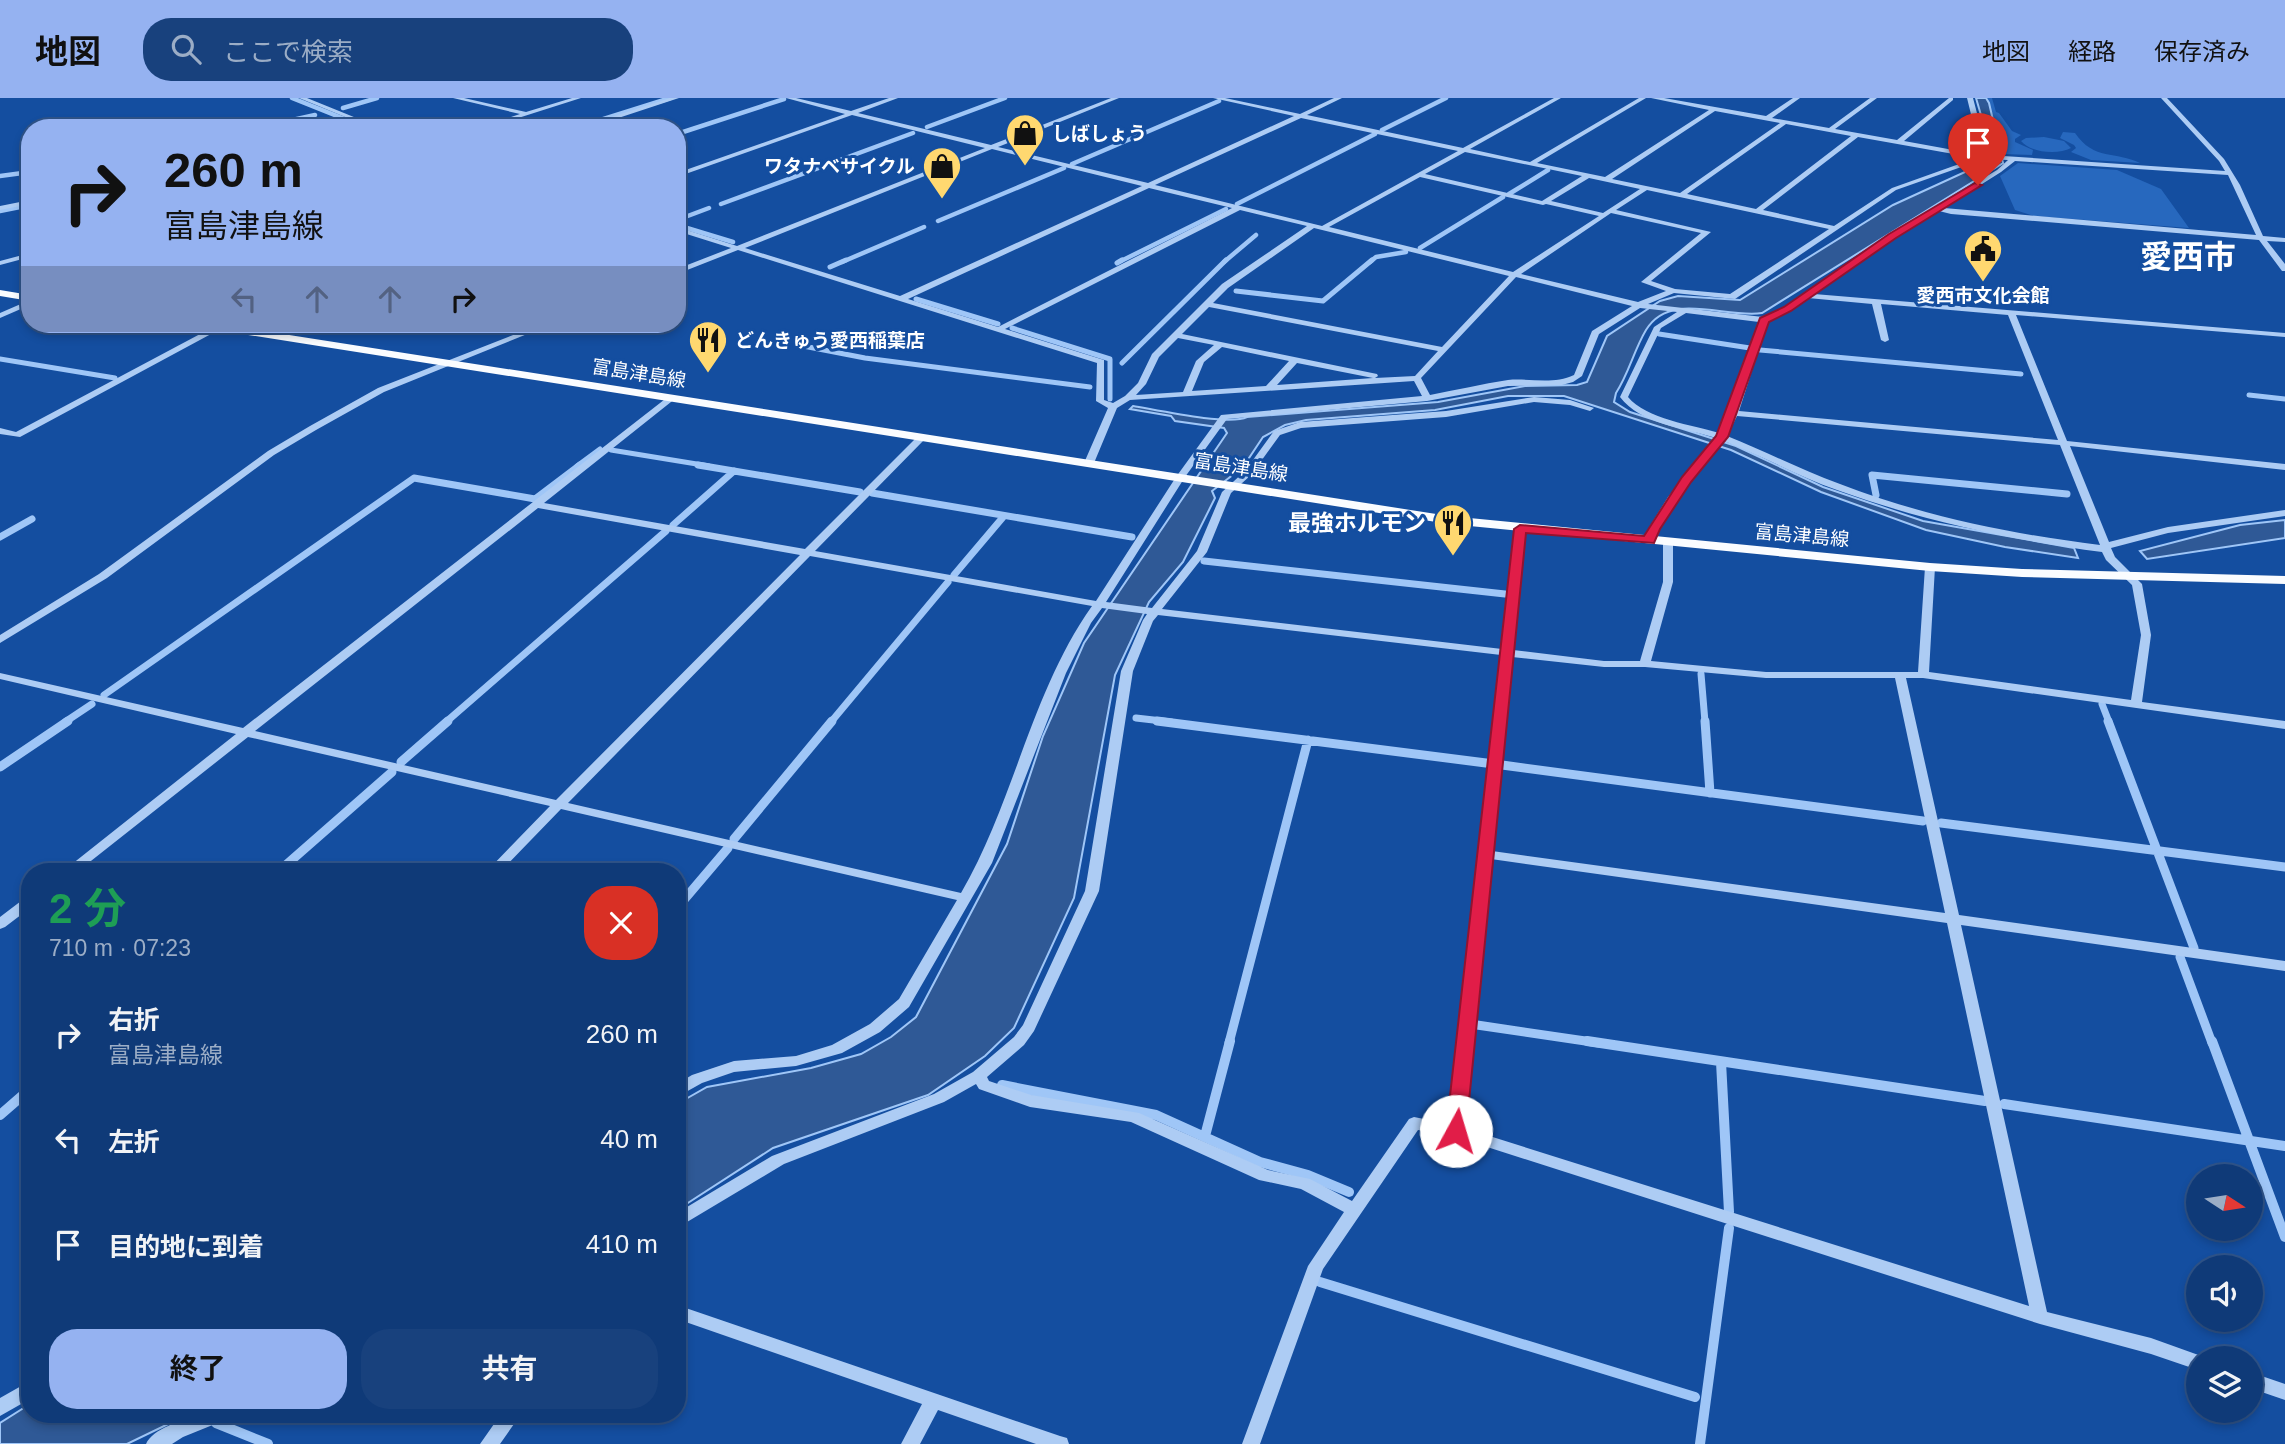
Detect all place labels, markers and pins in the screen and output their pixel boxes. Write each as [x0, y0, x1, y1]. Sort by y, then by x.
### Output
shop icon: しばしょう [1004, 112, 1046, 167]
pin [1948, 113, 2008, 185]
place label: しばしょう [1052, 123, 1147, 144]
shop icon: ワタナベサイクル [921, 145, 963, 200]
place label: ワタナベサイクル [764, 156, 915, 177]
public building icon: 愛西市文化会館 [1962, 228, 2004, 283]
place label: 愛西市文化会館 [1916, 285, 2050, 306]
restaurant icon: どんきゅう愛西稲葉店 [687, 319, 729, 374]
place label: どんきゅう愛西稲葉店 [735, 330, 925, 351]
restaurant icon: 最強ホルモン [1432, 502, 1474, 557]
place label: 最強ホルモン [1288, 510, 1426, 536]

